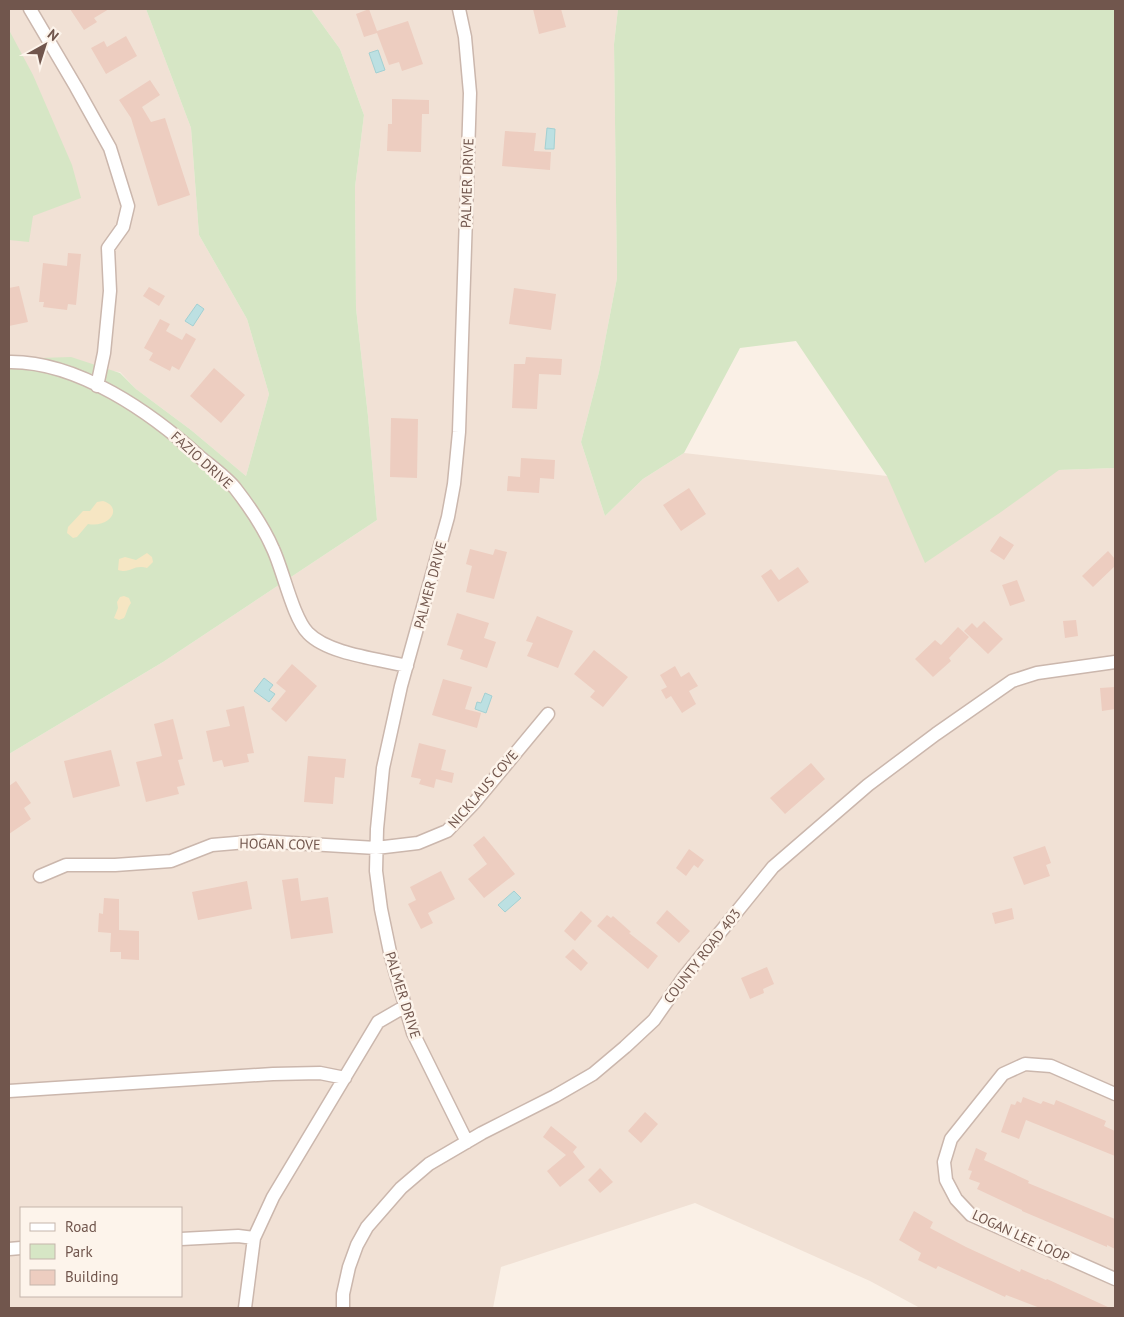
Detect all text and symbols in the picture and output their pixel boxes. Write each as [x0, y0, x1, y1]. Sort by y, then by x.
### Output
north arrow [20, 20, 70, 70]
text: N [44, 25, 62, 45]
street label: PALMER DRIVE [456, 138, 478, 228]
street label: FAZIO DRIVE [167, 427, 237, 493]
street label: PALMER DRIVE [410, 539, 450, 631]
street label: NICKLAUS COVE [444, 746, 522, 832]
street label: HOGAN COVE [239, 834, 321, 854]
street label: COUNTY ROAD 403 [659, 905, 745, 1007]
street label: PALMER DRIVE [381, 949, 425, 1041]
street label: LOGAN LEE LOOP [970, 1206, 1073, 1266]
legend [20, 1207, 182, 1297]
text: Road [65, 1217, 97, 1236]
text: Park [65, 1242, 93, 1261]
text: Building [65, 1267, 119, 1286]

